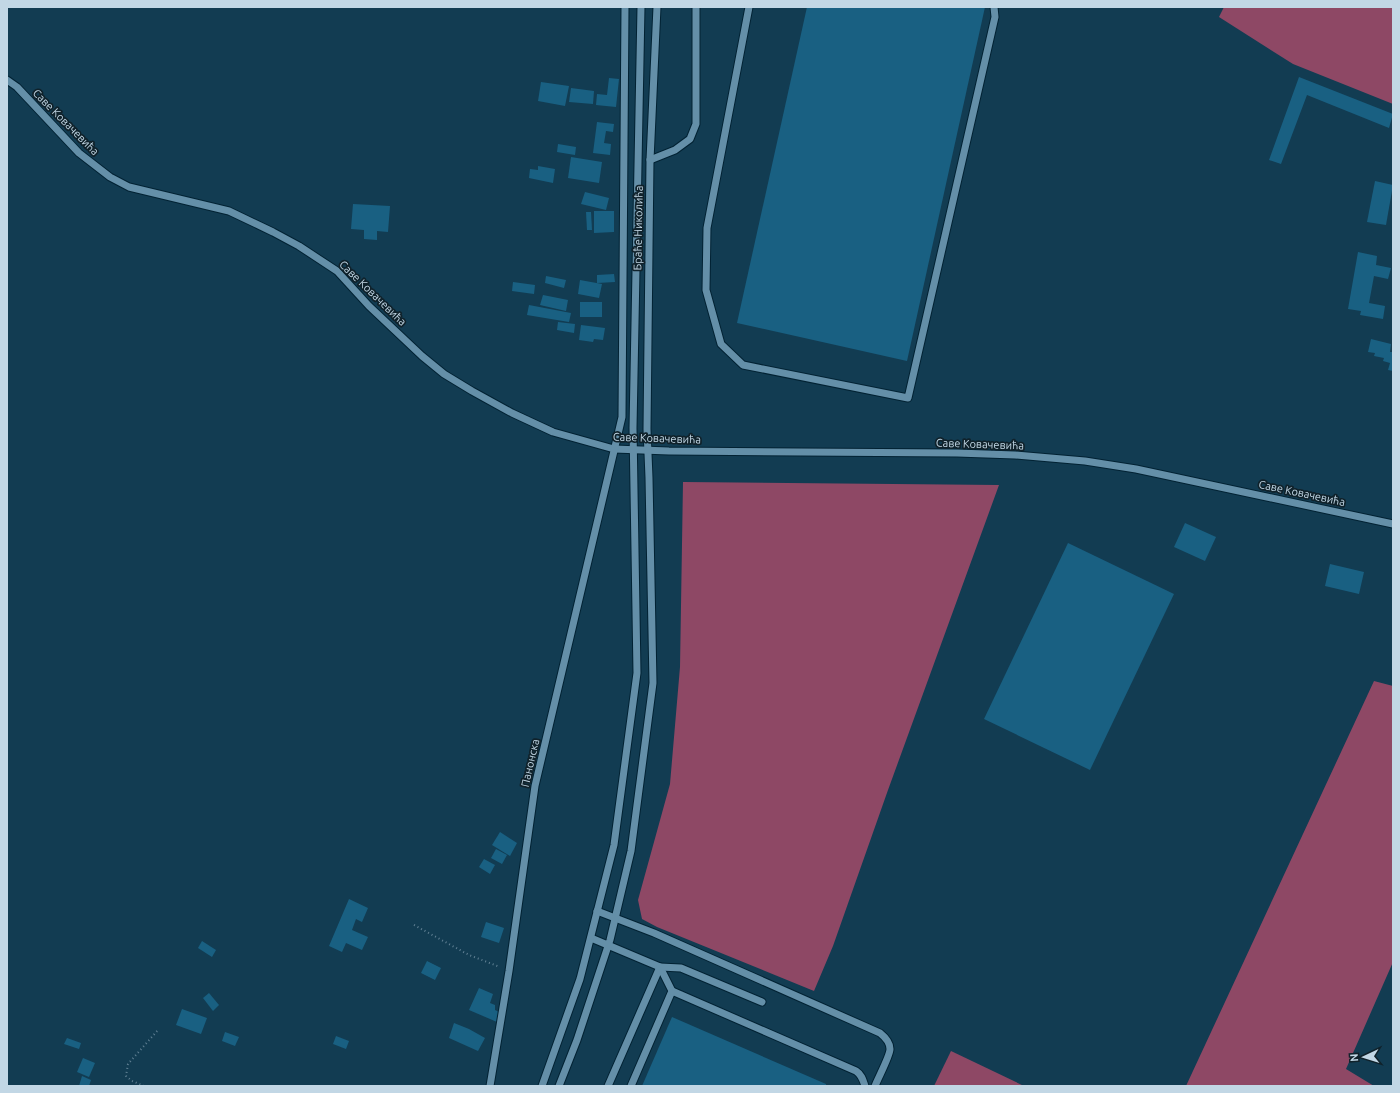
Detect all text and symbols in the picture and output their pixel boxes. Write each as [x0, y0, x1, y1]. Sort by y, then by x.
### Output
street label: Саве Ковачевића [31, 87, 101, 157]
street label: Браће Николића [631, 186, 645, 270]
street label: Саве Ковачевића [337, 258, 409, 328]
street label: Саве Ковачевића [613, 430, 701, 446]
street label: Саве Ковачевића [936, 436, 1024, 452]
street label: Саве Ковачевића [1258, 478, 1346, 508]
street label: Панонска [519, 738, 541, 788]
north arrow [1344, 1037, 1384, 1077]
text: N [1348, 1053, 1360, 1062]

